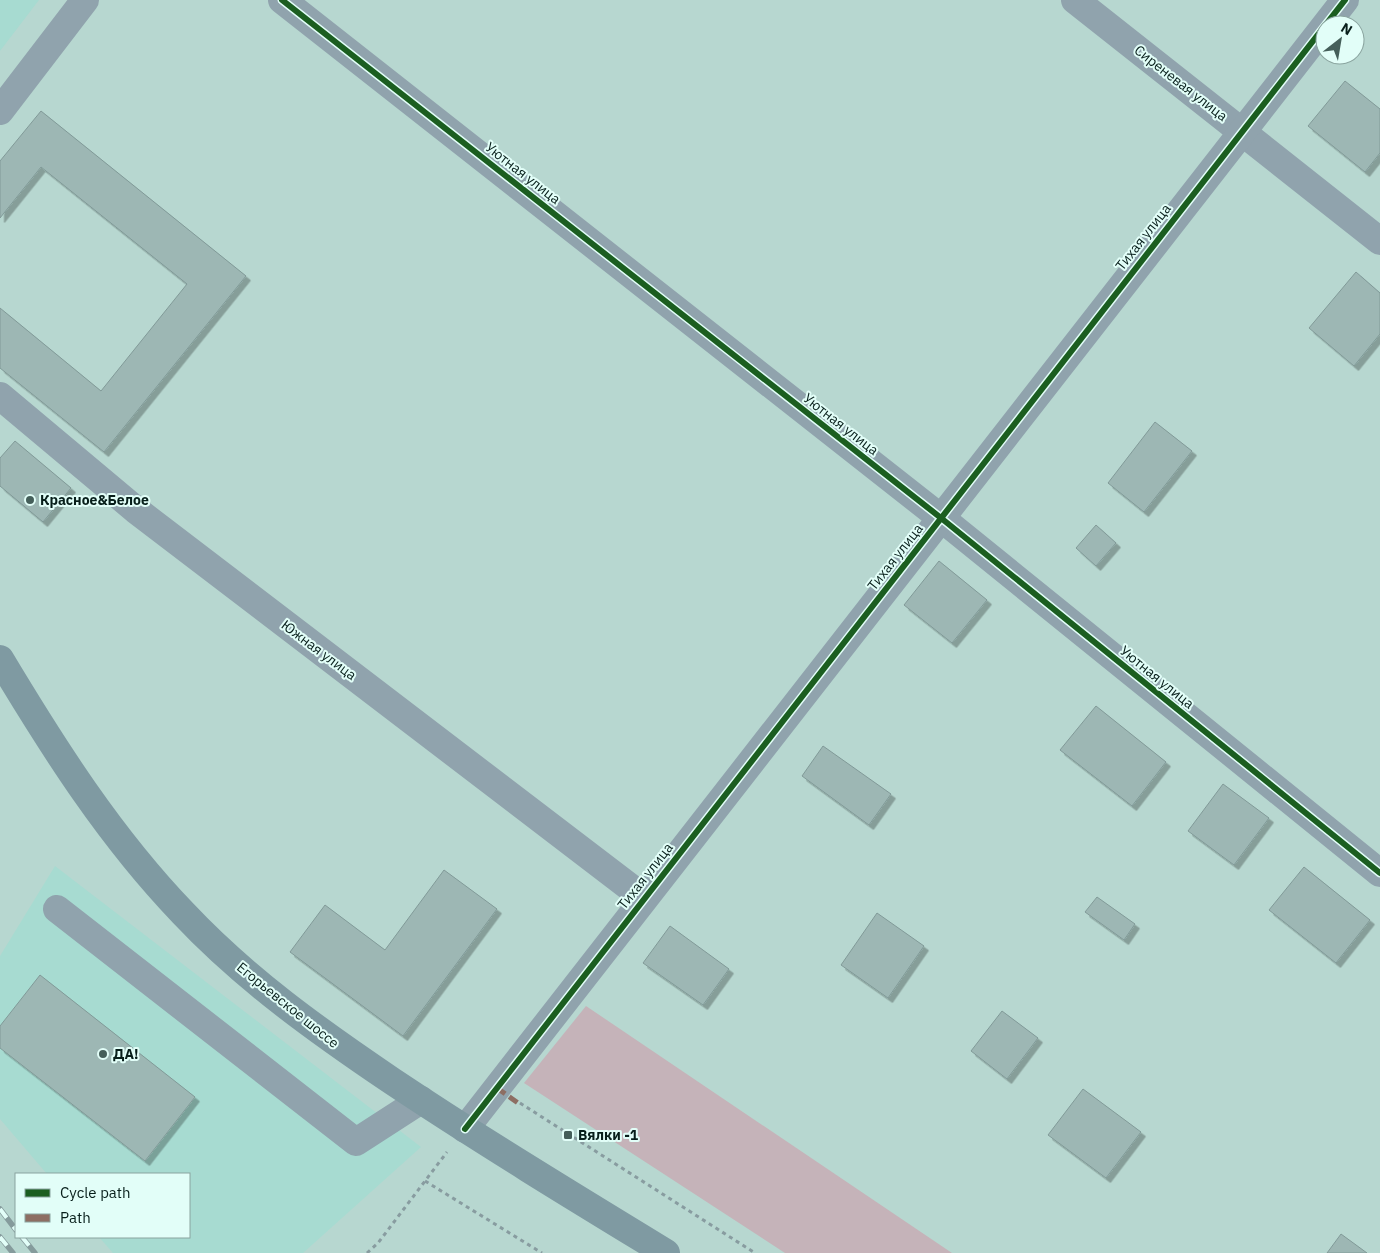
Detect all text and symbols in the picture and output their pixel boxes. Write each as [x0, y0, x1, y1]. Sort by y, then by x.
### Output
north arrow [1315, 15, 1365, 65]
text: N [1338, 19, 1356, 39]
street label: Сиреневая улица [1131, 41, 1232, 125]
street label: Уютная улица [482, 138, 565, 208]
street label: Тихая улица [1111, 200, 1175, 274]
street label: Уютная улица [800, 389, 883, 459]
place label: Красное&Белое [40, 491, 149, 509]
marker: Красное&Белое [24, 494, 36, 506]
street label: Тихая улица [863, 520, 927, 594]
street label: Южная улица [278, 616, 360, 684]
street label: Уютная улица [1116, 642, 1198, 713]
street label: Тихая улица [613, 839, 677, 913]
street label: Егорьевское шоссе [233, 958, 343, 1052]
place label: ДА! [113, 1045, 138, 1063]
marker: ДА! [97, 1048, 109, 1060]
place label: Вялки -1 [578, 1126, 639, 1144]
marker: Вялки -1 [562, 1129, 574, 1141]
legend [15, 1173, 190, 1238]
text: Cycle path [60, 1183, 131, 1202]
text: Path [60, 1208, 91, 1227]

